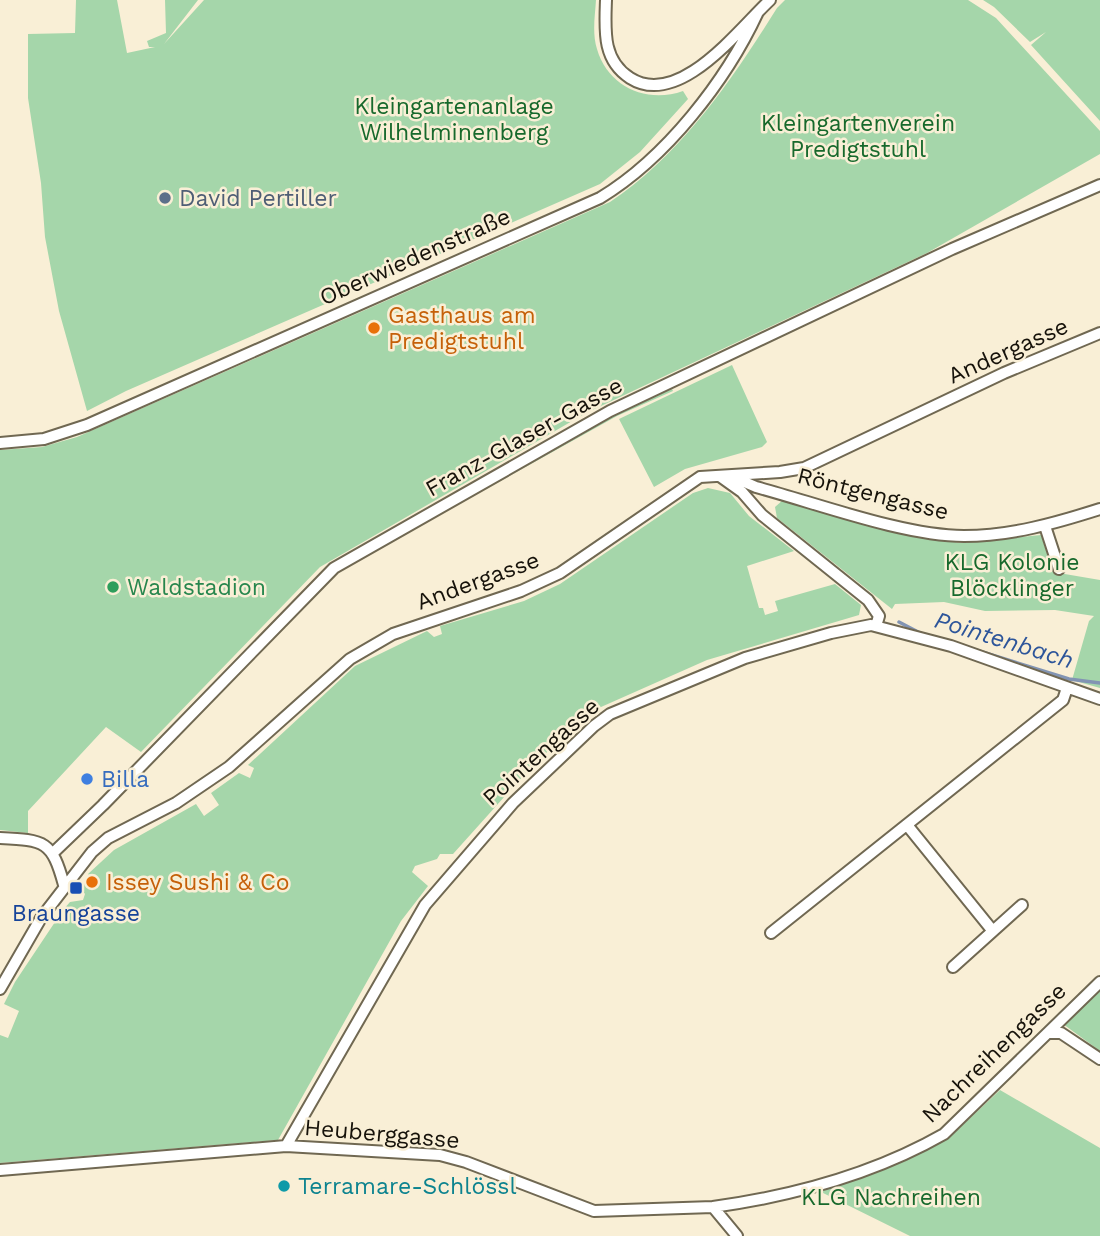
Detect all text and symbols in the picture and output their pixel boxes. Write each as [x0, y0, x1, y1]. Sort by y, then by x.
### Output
park label: Kleingartenanlage Wilhelminenberg [354, 93, 554, 146]
park label: Kleingartenverein Predigtstuhl [761, 110, 955, 163]
place label: David Pertiller [179, 185, 337, 212]
marker: David Pertiller [157, 190, 173, 206]
street label: Oberwiedenstraße [315, 203, 515, 311]
place label: Gasthaus am Predigtstuhl [388, 302, 536, 355]
street label: Andergasse [944, 312, 1072, 390]
marker: Gasthaus am Predigtstuhl [366, 320, 382, 336]
street label: Franz-Glaser-Gasse [421, 372, 627, 502]
street label: Röntgengasse [795, 462, 951, 526]
street label: Andergasse [413, 546, 543, 616]
park label: KLG Kolonie Blöcklinger [944, 549, 1080, 602]
place label: Waldstadion [127, 574, 266, 601]
marker: Waldstadion [105, 579, 121, 595]
water label: Pointenbach [931, 606, 1077, 674]
street label: Pointengasse [477, 693, 605, 811]
place label: Billa [101, 766, 149, 793]
marker: Billa [79, 771, 95, 787]
place label: Issey Sushi & Co [106, 869, 290, 896]
marker: Issey Sushi & Co [84, 874, 100, 890]
marker: Braungasse [68, 880, 84, 896]
place label: Braungasse [12, 900, 140, 927]
street label: Nachreihengasse [916, 977, 1072, 1129]
street label: Heuberggasse [303, 1114, 461, 1154]
place label: Terramare-Schlössl [298, 1173, 516, 1200]
marker: Terramare-Schlössl [276, 1178, 292, 1194]
park label: KLG Nachreihen [801, 1184, 981, 1211]

